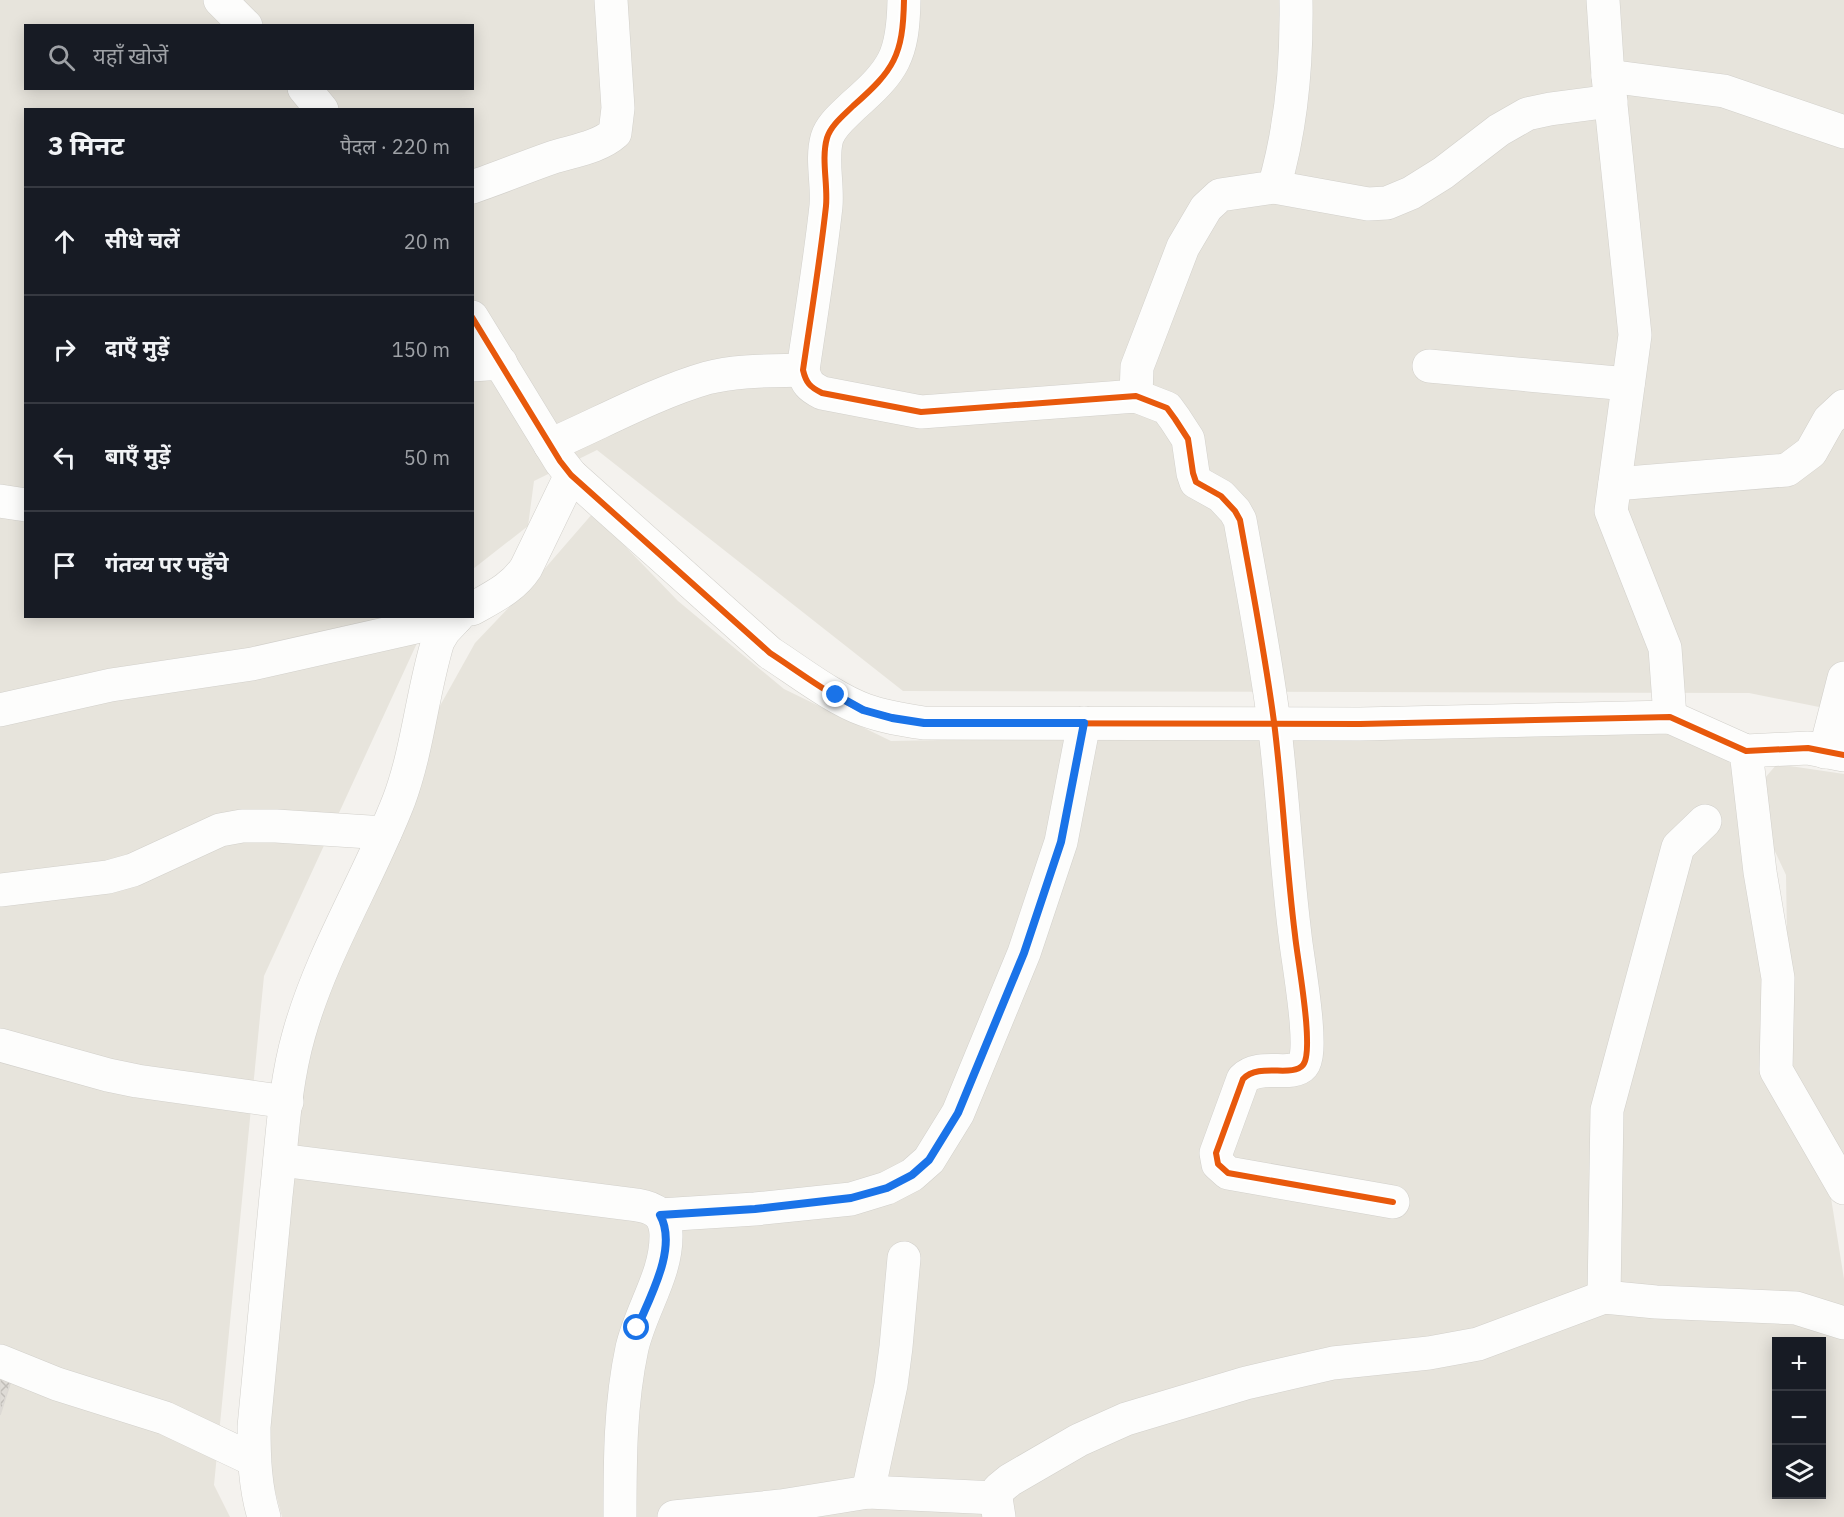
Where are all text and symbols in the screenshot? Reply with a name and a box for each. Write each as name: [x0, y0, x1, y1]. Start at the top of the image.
search box: [24, 24, 474, 90]
icon: search: [45, 41, 78, 74]
text: यहाँ खोजें: [93, 41, 168, 70]
text: 3 मिनट: [48, 128, 124, 162]
text: पैदल · 220 m: [340, 133, 450, 160]
icon: ahead: [48, 225, 81, 258]
text: सीधे चलें: [105, 225, 180, 254]
text: 20 m: [404, 228, 450, 255]
icon: right: [48, 333, 81, 366]
text: दाएँ मुड़ें: [105, 333, 169, 362]
text: 150 m: [392, 336, 450, 363]
icon: left: [48, 441, 81, 474]
text: बाएँ मुड़ें: [105, 441, 171, 470]
text: 50 m: [404, 444, 450, 471]
icon: arrive: [48, 549, 81, 582]
text: गंतव्य पर पहुँचे: [105, 549, 229, 578]
route end: [822, 681, 848, 707]
route start: [623, 1314, 649, 1340]
map controls: [1772, 1337, 1826, 1499]
button: +: [1772, 1337, 1826, 1391]
button: −: [1772, 1391, 1826, 1445]
button: layers: [1772, 1445, 1826, 1499]

